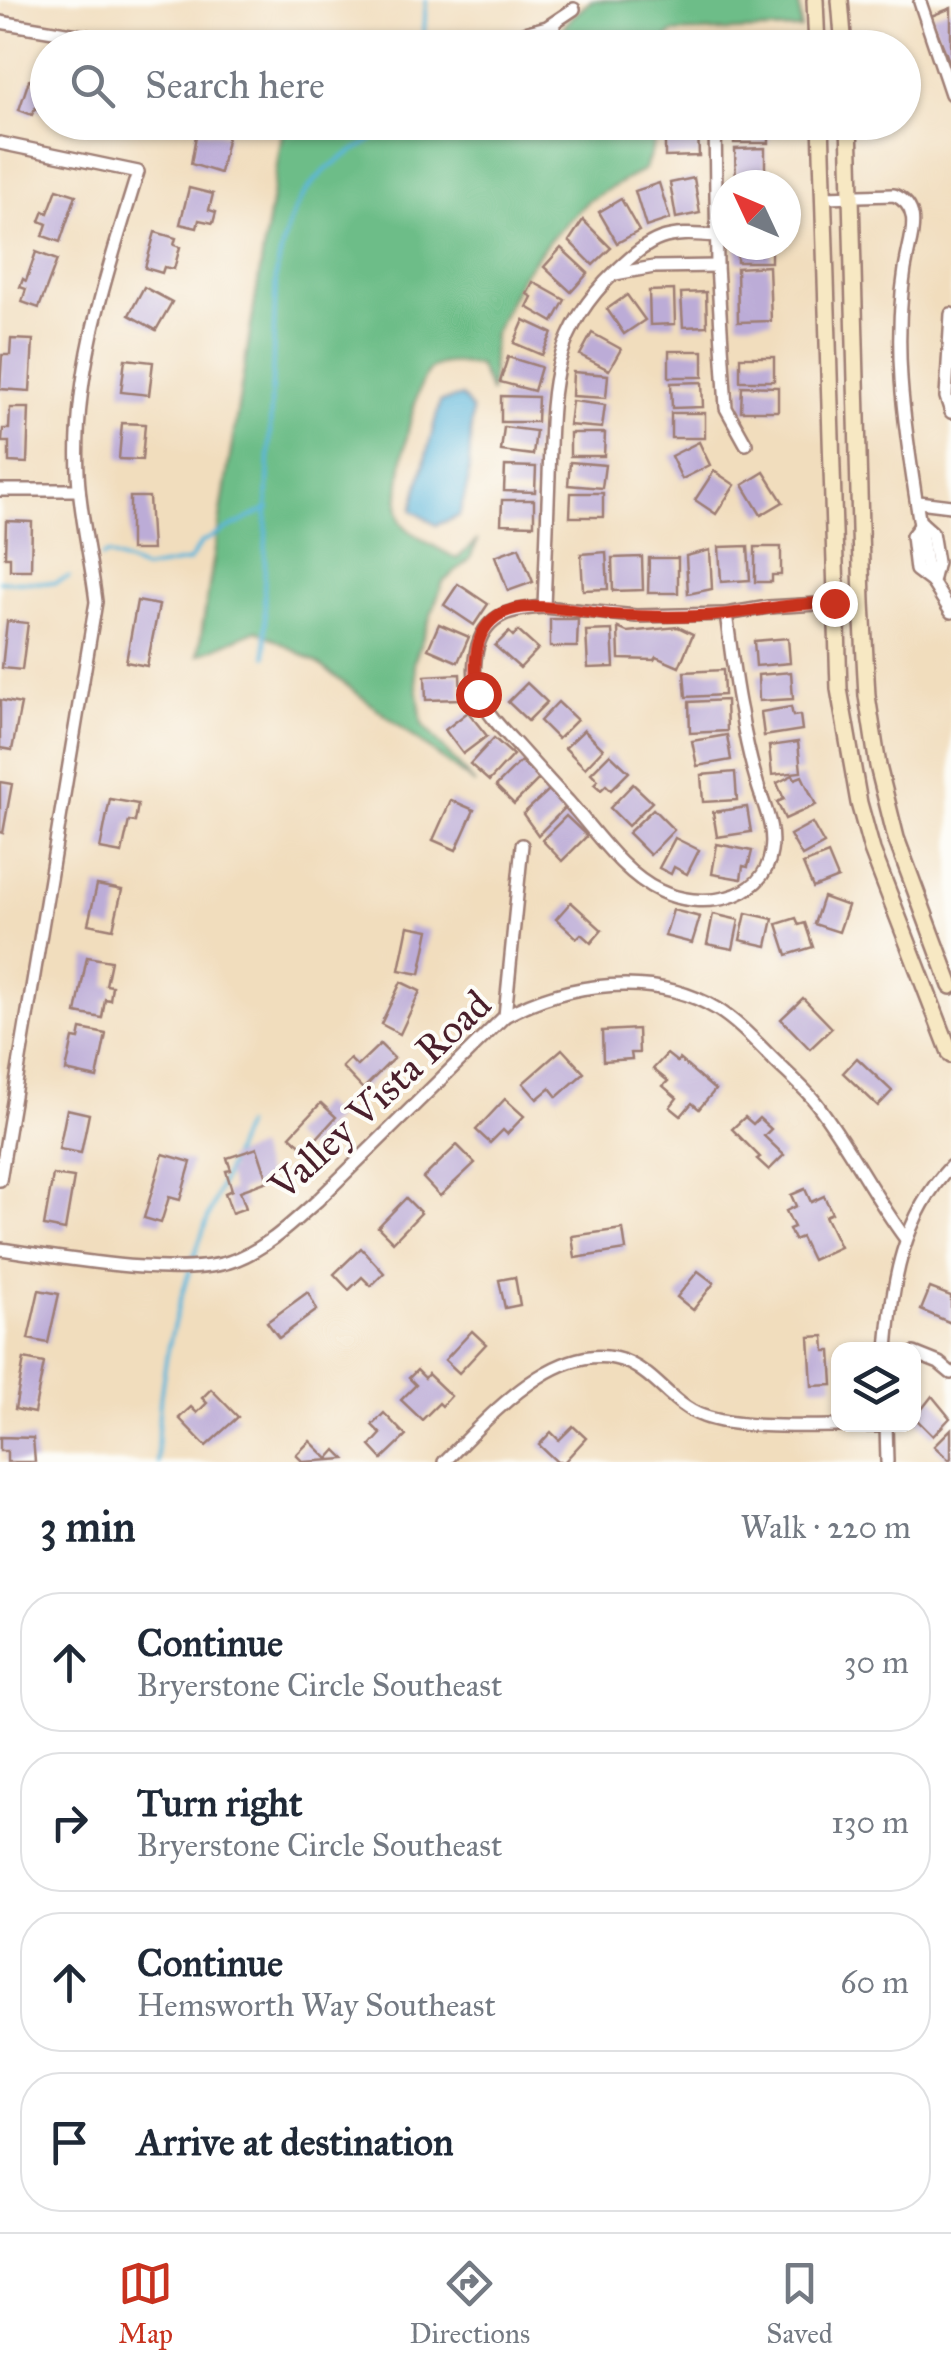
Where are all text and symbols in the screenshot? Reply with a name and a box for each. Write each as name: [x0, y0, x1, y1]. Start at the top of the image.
search box: [30, 30, 921, 140]
icon: search: [65, 58, 120, 113]
text: Search here: [145, 62, 325, 108]
north arrow: [711, 170, 801, 260]
route end: [812, 581, 858, 627]
route start: [456, 672, 502, 718]
street label: Valley Vista Road: [258, 980, 501, 1211]
map controls: [831, 1342, 921, 1432]
button: layers: [831, 1342, 921, 1432]
text: 3 min: [40, 1501, 135, 1553]
text: Walk · 220 m: [741, 1508, 911, 1547]
text: Continue: [137, 1620, 283, 1666]
icon: ahead: [42, 1635, 97, 1690]
text: 30 m: [844, 1643, 909, 1682]
text: Bryerstone Circle Southeast: [137, 1666, 502, 1705]
text: Turn right: [137, 1780, 303, 1826]
icon: right: [42, 1795, 97, 1850]
text: 130 m: [831, 1803, 909, 1842]
text: Bryerstone Circle Southeast: [137, 1826, 502, 1865]
text: Continue: [137, 1940, 283, 1986]
icon: ahead: [42, 1955, 97, 2010]
text: 60 m: [840, 1963, 909, 2002]
text: Hemsworth Way Southeast: [137, 1986, 496, 2025]
icon: arrive: [42, 2115, 97, 2170]
text: Arrive at destination: [137, 2119, 454, 2165]
tab: Map: [118, 2256, 173, 2351]
tab: Directions: [409, 2256, 530, 2351]
tab: Saved: [766, 2256, 833, 2351]

